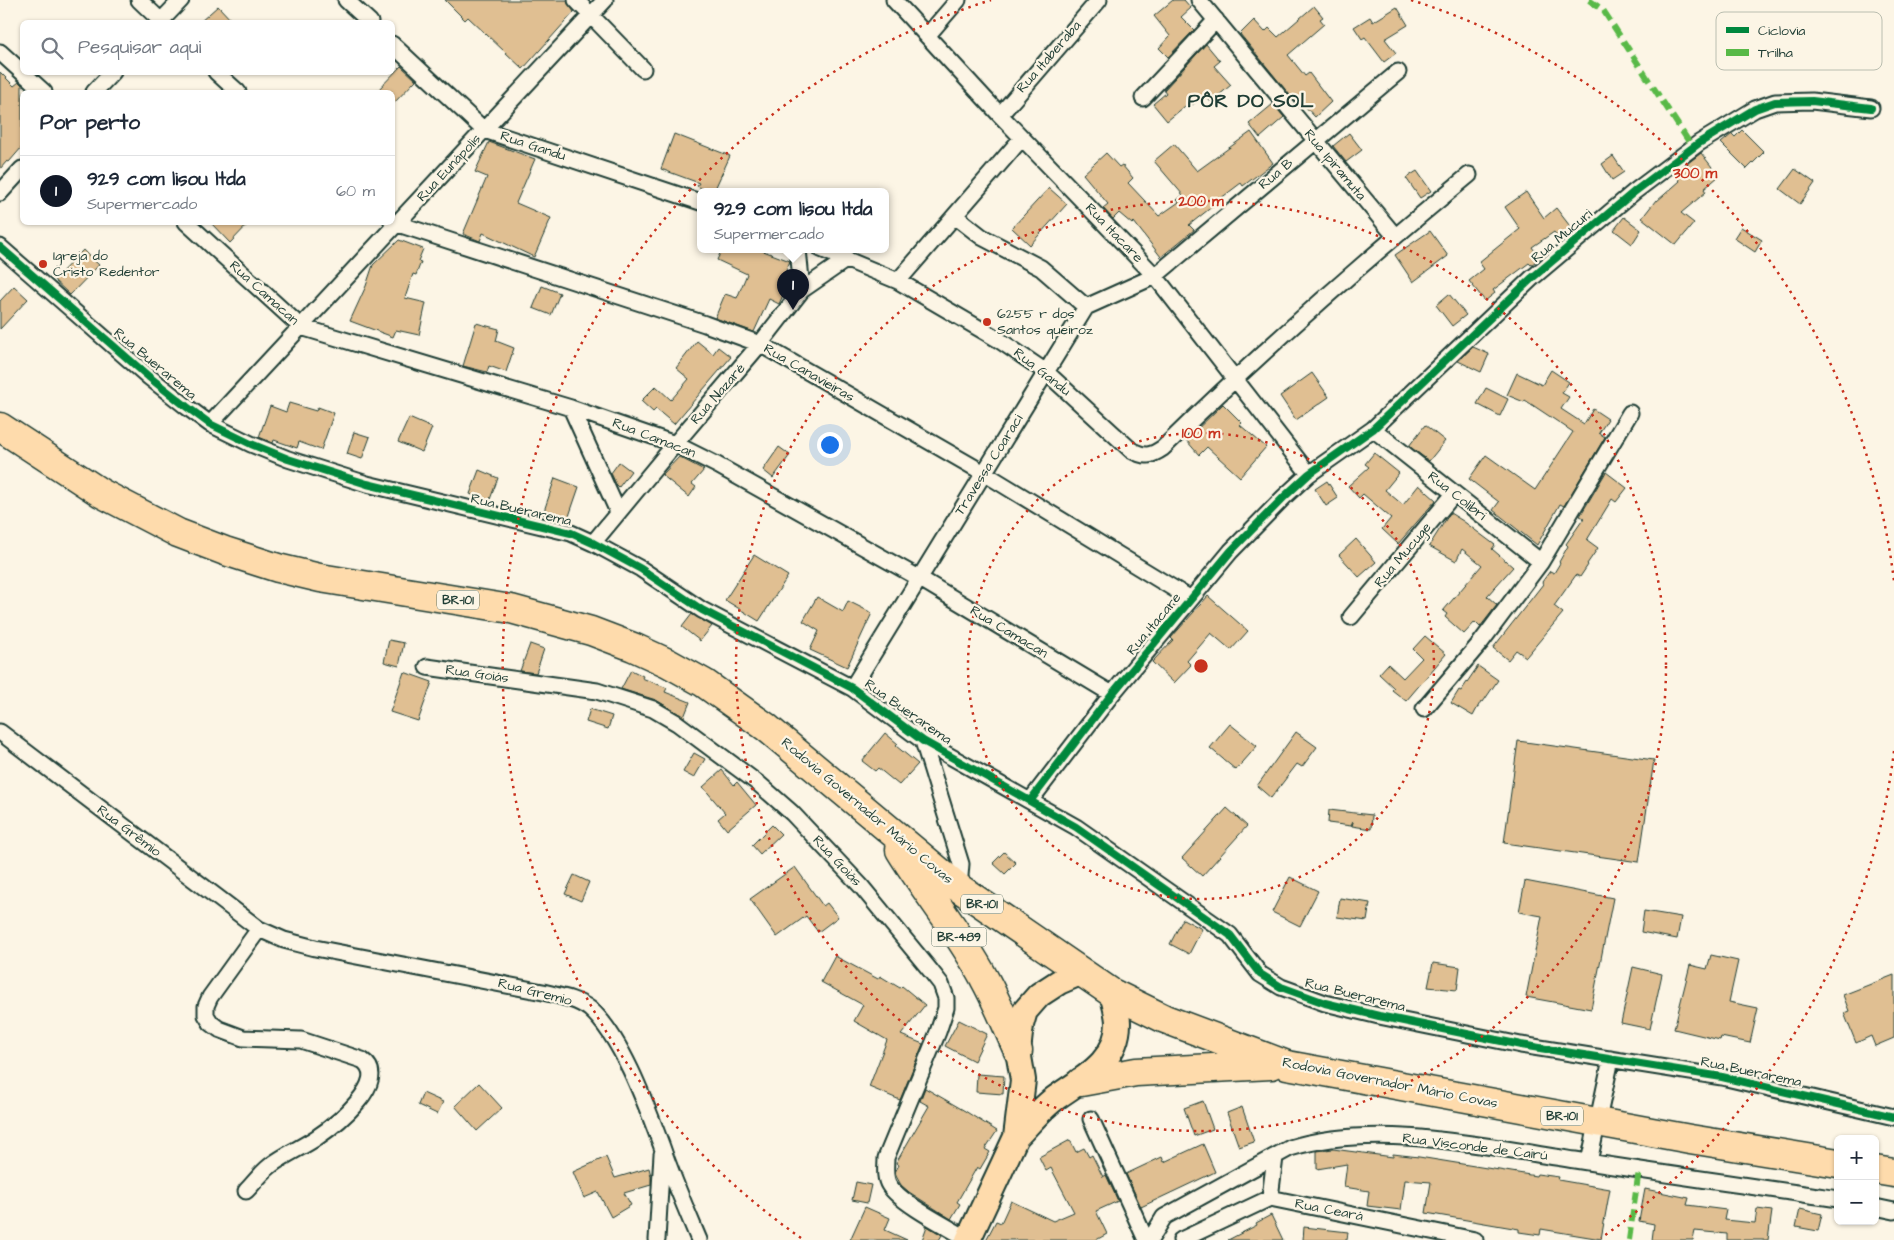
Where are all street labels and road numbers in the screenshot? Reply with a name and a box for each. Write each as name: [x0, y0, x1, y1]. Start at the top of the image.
street label: Rua Itaberaba: [1012, 16, 1086, 98]
street label: Rua Ipiramuta: [1299, 125, 1371, 205]
street label: Rua Gandu: [498, 126, 568, 166]
street label: Rua Eunápolis: [412, 130, 486, 206]
street label: Rua B: [1254, 154, 1298, 194]
street label: Rua Itacare: [1080, 199, 1148, 268]
street label: Rua Mucuri: [1527, 204, 1597, 268]
street label: Rua Camacan: [225, 256, 303, 330]
street label: Rua Buerarema: [109, 323, 201, 405]
street label: Rua Canavieiras: [760, 339, 858, 407]
street label: Rua Gandu: [1009, 343, 1075, 401]
street label: Rua Nazaré: [686, 359, 750, 429]
street label: Travessa Coaraci: [950, 411, 1028, 519]
street label: Rua Camacan: [609, 413, 699, 463]
street label: Rua Colibri: [1423, 467, 1491, 525]
street label: Rua Buerarema: [469, 489, 573, 531]
street label: Rua Mucuge: [1370, 518, 1436, 592]
street label: Rua Itacare: [1122, 588, 1186, 660]
road number: BR-101: [437, 590, 479, 610]
street label: Rua Camacan: [966, 601, 1052, 663]
street label: Rua Goiás: [444, 660, 510, 688]
street label: Rua Buerarema: [860, 674, 956, 750]
street label: Rodovia Governador Mário Covas: [777, 733, 957, 889]
street label: Rua Grêmio: [93, 800, 165, 862]
street label: Rua Goiás: [808, 831, 866, 891]
road number: BR-101: [961, 894, 1003, 914]
road number: BR-489: [932, 928, 986, 946]
street label: Rua Gremio: [496, 973, 574, 1011]
street label: Rua Buerarema: [1303, 973, 1407, 1017]
street label: Rodovia Governador Mário Covas: [1281, 1052, 1499, 1114]
street label: Rua Buerarema: [1699, 1052, 1803, 1092]
road number: BR-101: [1541, 1106, 1583, 1126]
street label: Rua Visconde de Cairú: [1401, 1128, 1549, 1166]
street label: Rua Ceará: [1293, 1194, 1365, 1226]

